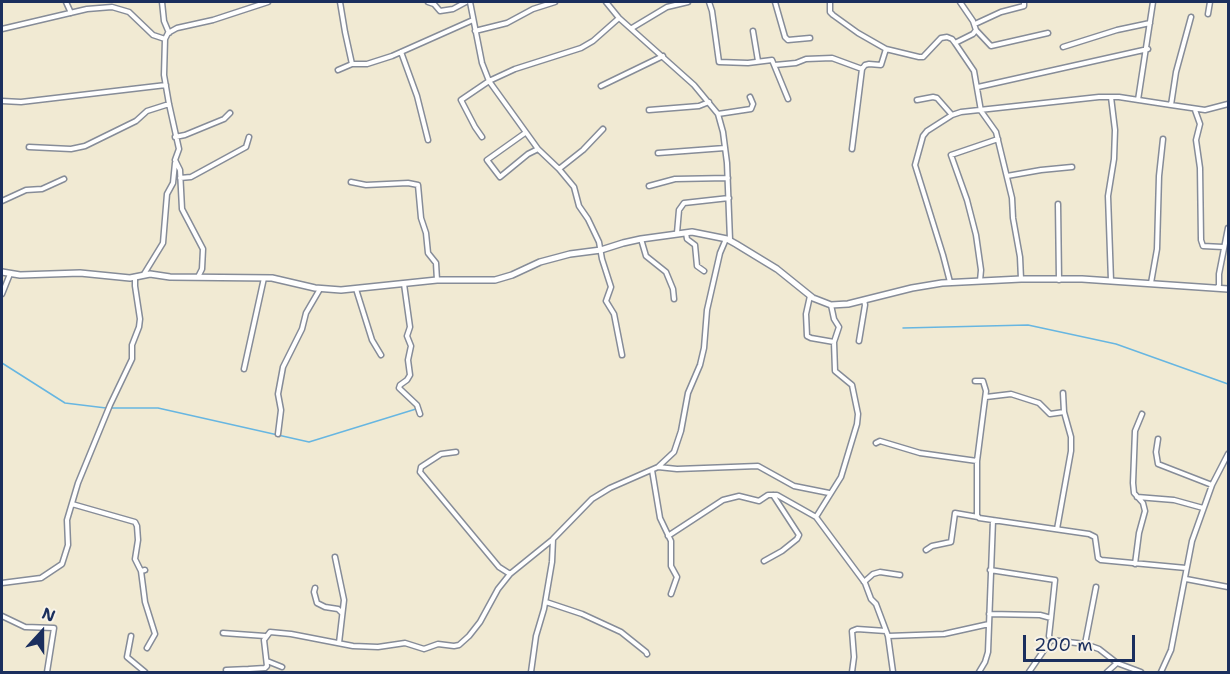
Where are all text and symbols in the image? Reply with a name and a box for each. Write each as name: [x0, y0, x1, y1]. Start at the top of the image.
north arrow: [12, 602, 72, 662]
text: N: [39, 603, 58, 627]
scale bar: [1026, 623, 1138, 661]
text: 200 m: [1034, 633, 1093, 657]

